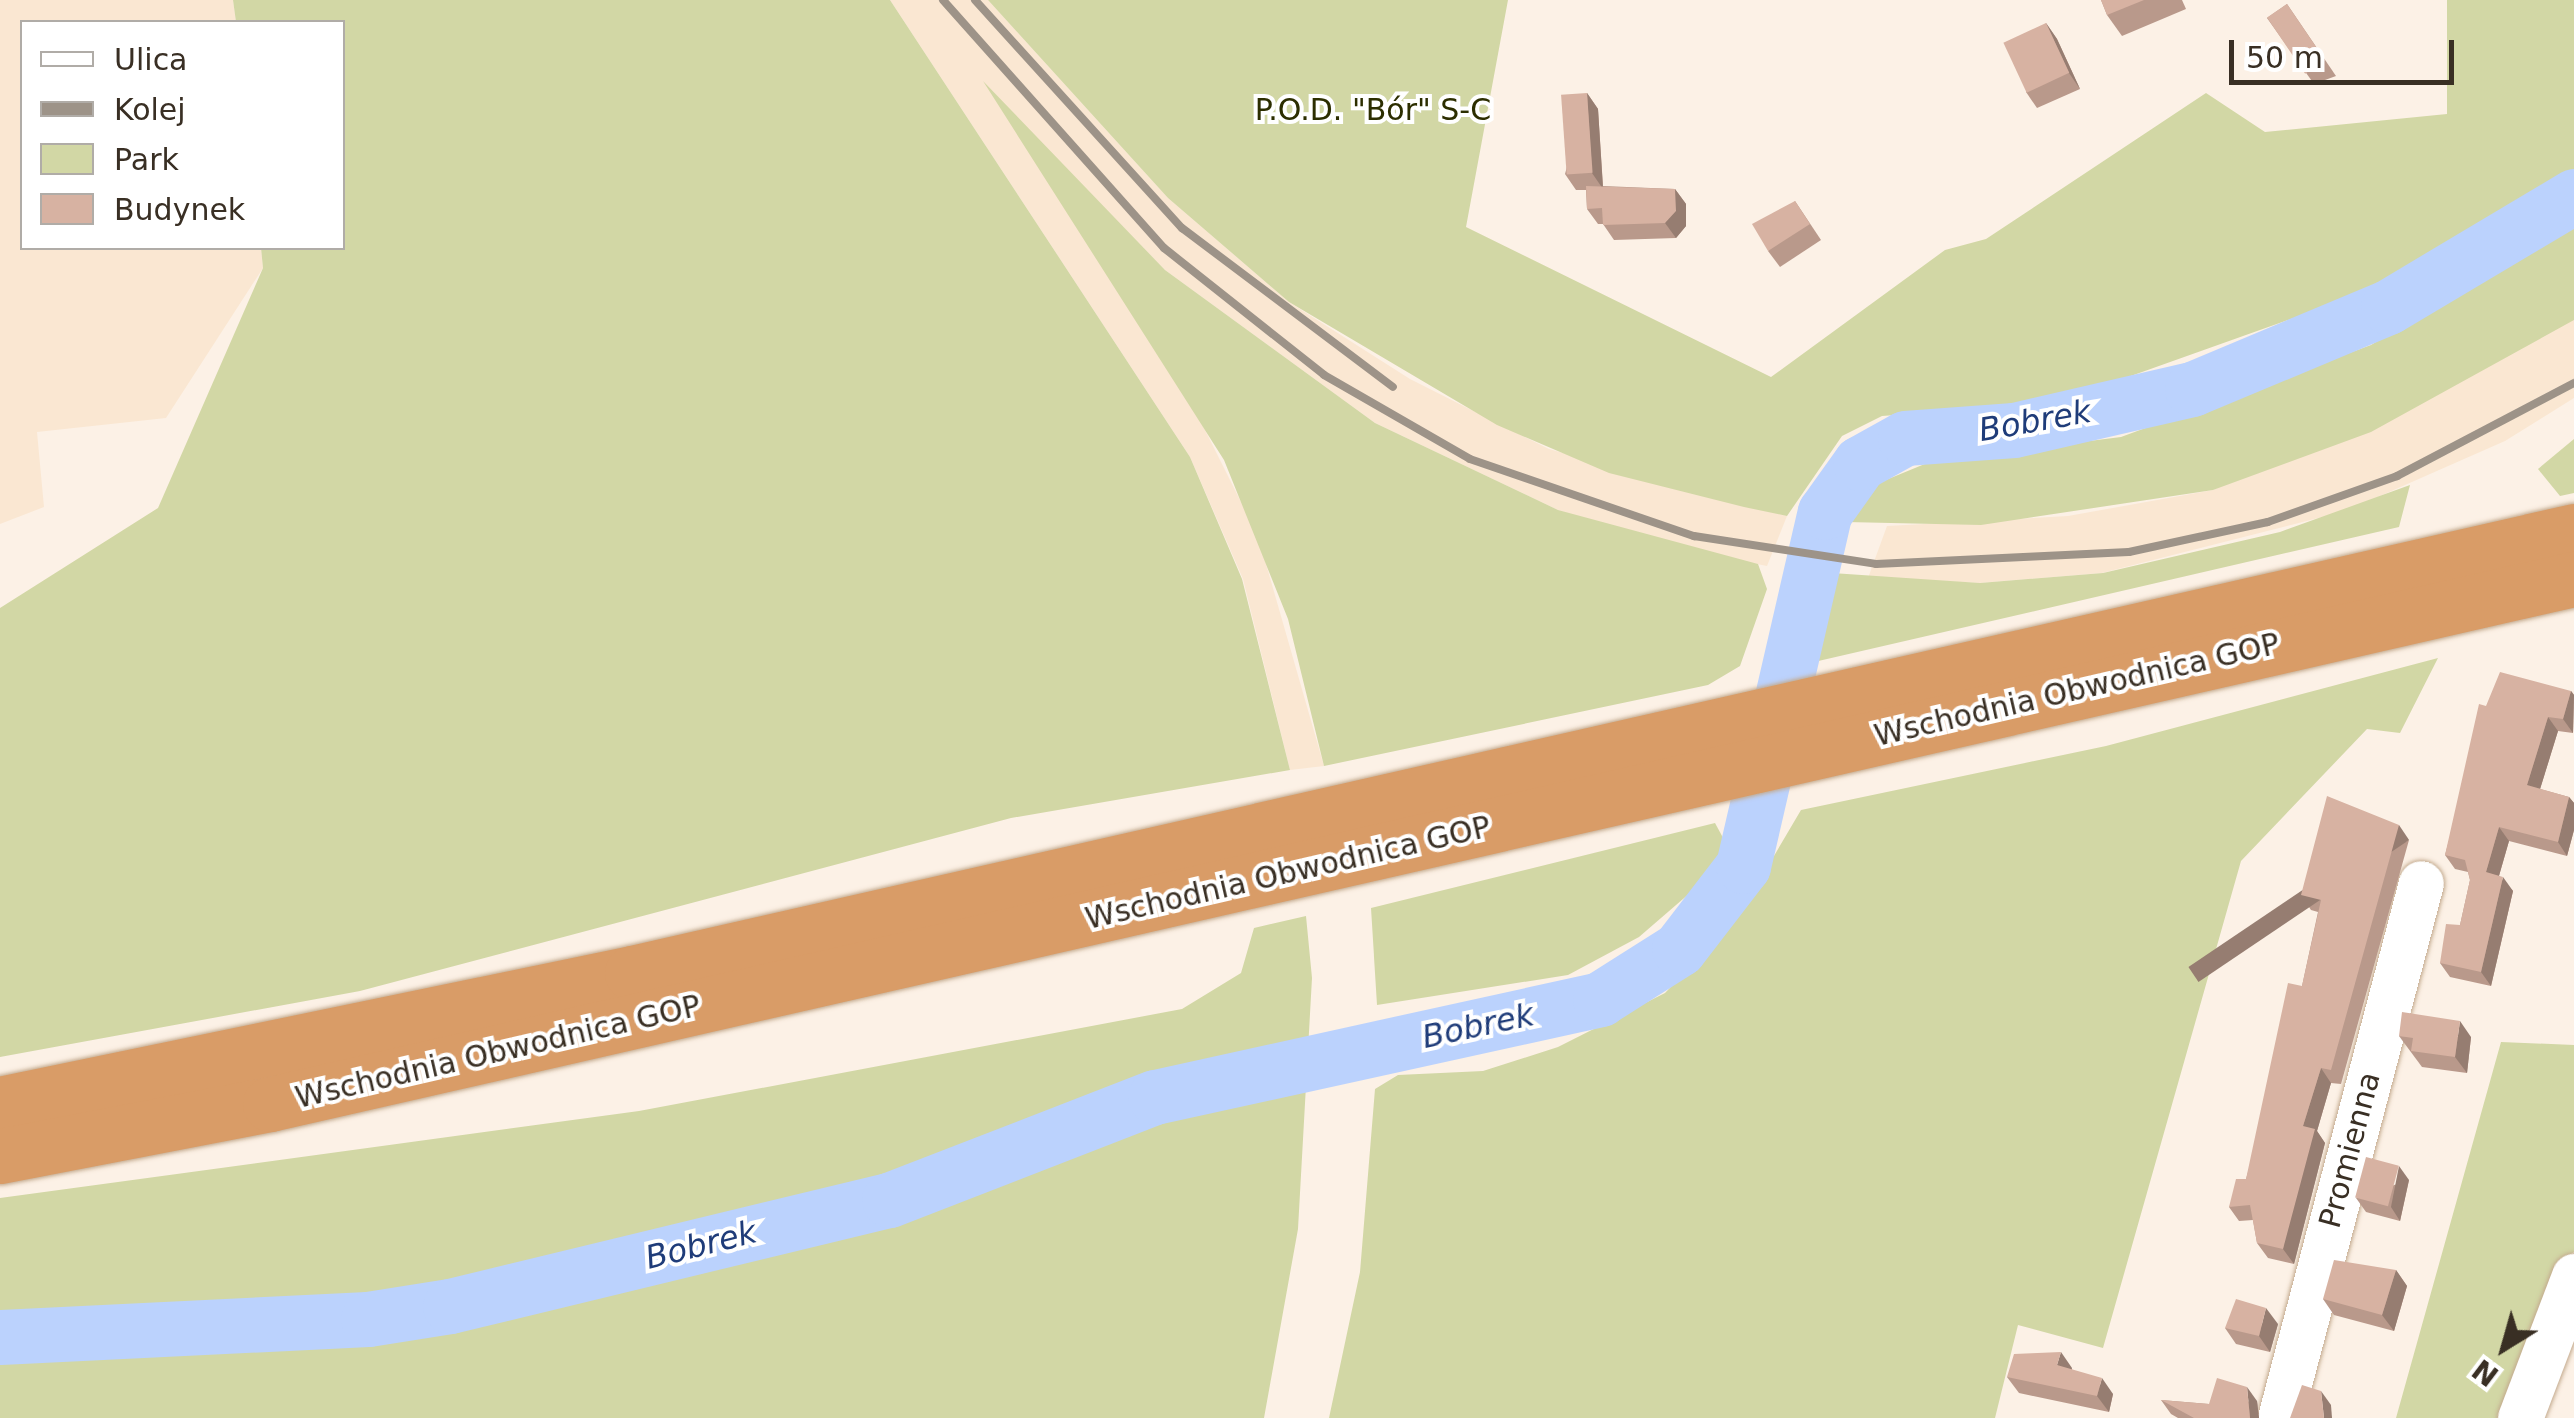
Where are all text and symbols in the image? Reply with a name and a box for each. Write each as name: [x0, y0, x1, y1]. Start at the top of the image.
legend: [20, 20, 345, 250]
scale bar: [2234, 20, 2459, 82]
text: 50 m: [2246, 40, 2323, 75]
text: Ulica: [114, 42, 188, 77]
text: Kolej: [114, 92, 186, 127]
park label: P.O.D. "Bór" S-C: [1255, 92, 1491, 128]
text: Park: [114, 142, 179, 177]
text: Budynek: [114, 192, 245, 227]
water label: Bobrek: [1976, 392, 2094, 450]
street label: Wschodnia Obwodnica GOP: [1871, 626, 2283, 754]
street label: Wschodnia Obwodnica GOP: [1082, 809, 1494, 937]
street label: Wschodnia Obwodnica GOP: [292, 988, 704, 1116]
water label: Bobrek: [1419, 995, 1537, 1057]
street label: Promienna: [2312, 1068, 2388, 1232]
water label: Bobrek: [641, 1213, 761, 1277]
north arrow: [2454, 1298, 2554, 1398]
text: N: [2466, 1352, 2505, 1393]

